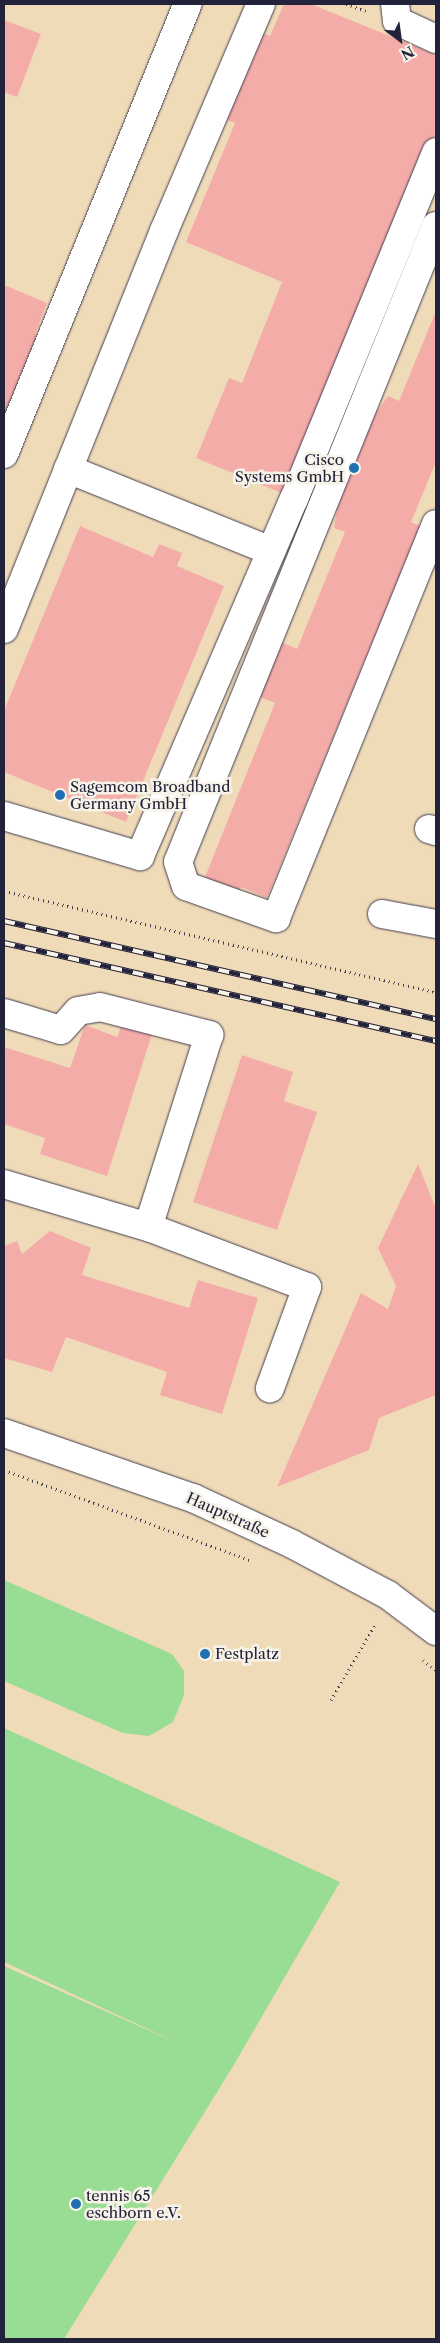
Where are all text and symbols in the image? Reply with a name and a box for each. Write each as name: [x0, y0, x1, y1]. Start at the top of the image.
north arrow: [375, 15, 425, 65]
text: N: [398, 42, 417, 64]
place label: Cisco Systems GmbH: [235, 450, 344, 485]
marker: Cisco Systems GmbH: [348, 462, 360, 474]
place label: Sagemcom Broadband Germany GmbH: [70, 777, 230, 812]
marker: Sagemcom Broadband Germany GmbH: [54, 789, 66, 801]
street label: Hauptstraße: [184, 1489, 272, 1541]
place label: Festplatz: [215, 1645, 279, 1663]
marker: Festplatz: [199, 1648, 211, 1660]
place label: tennis 65 eschborn e.V.: [86, 2186, 181, 2221]
marker: tennis 65 eschborn e.V.: [70, 2198, 82, 2210]

